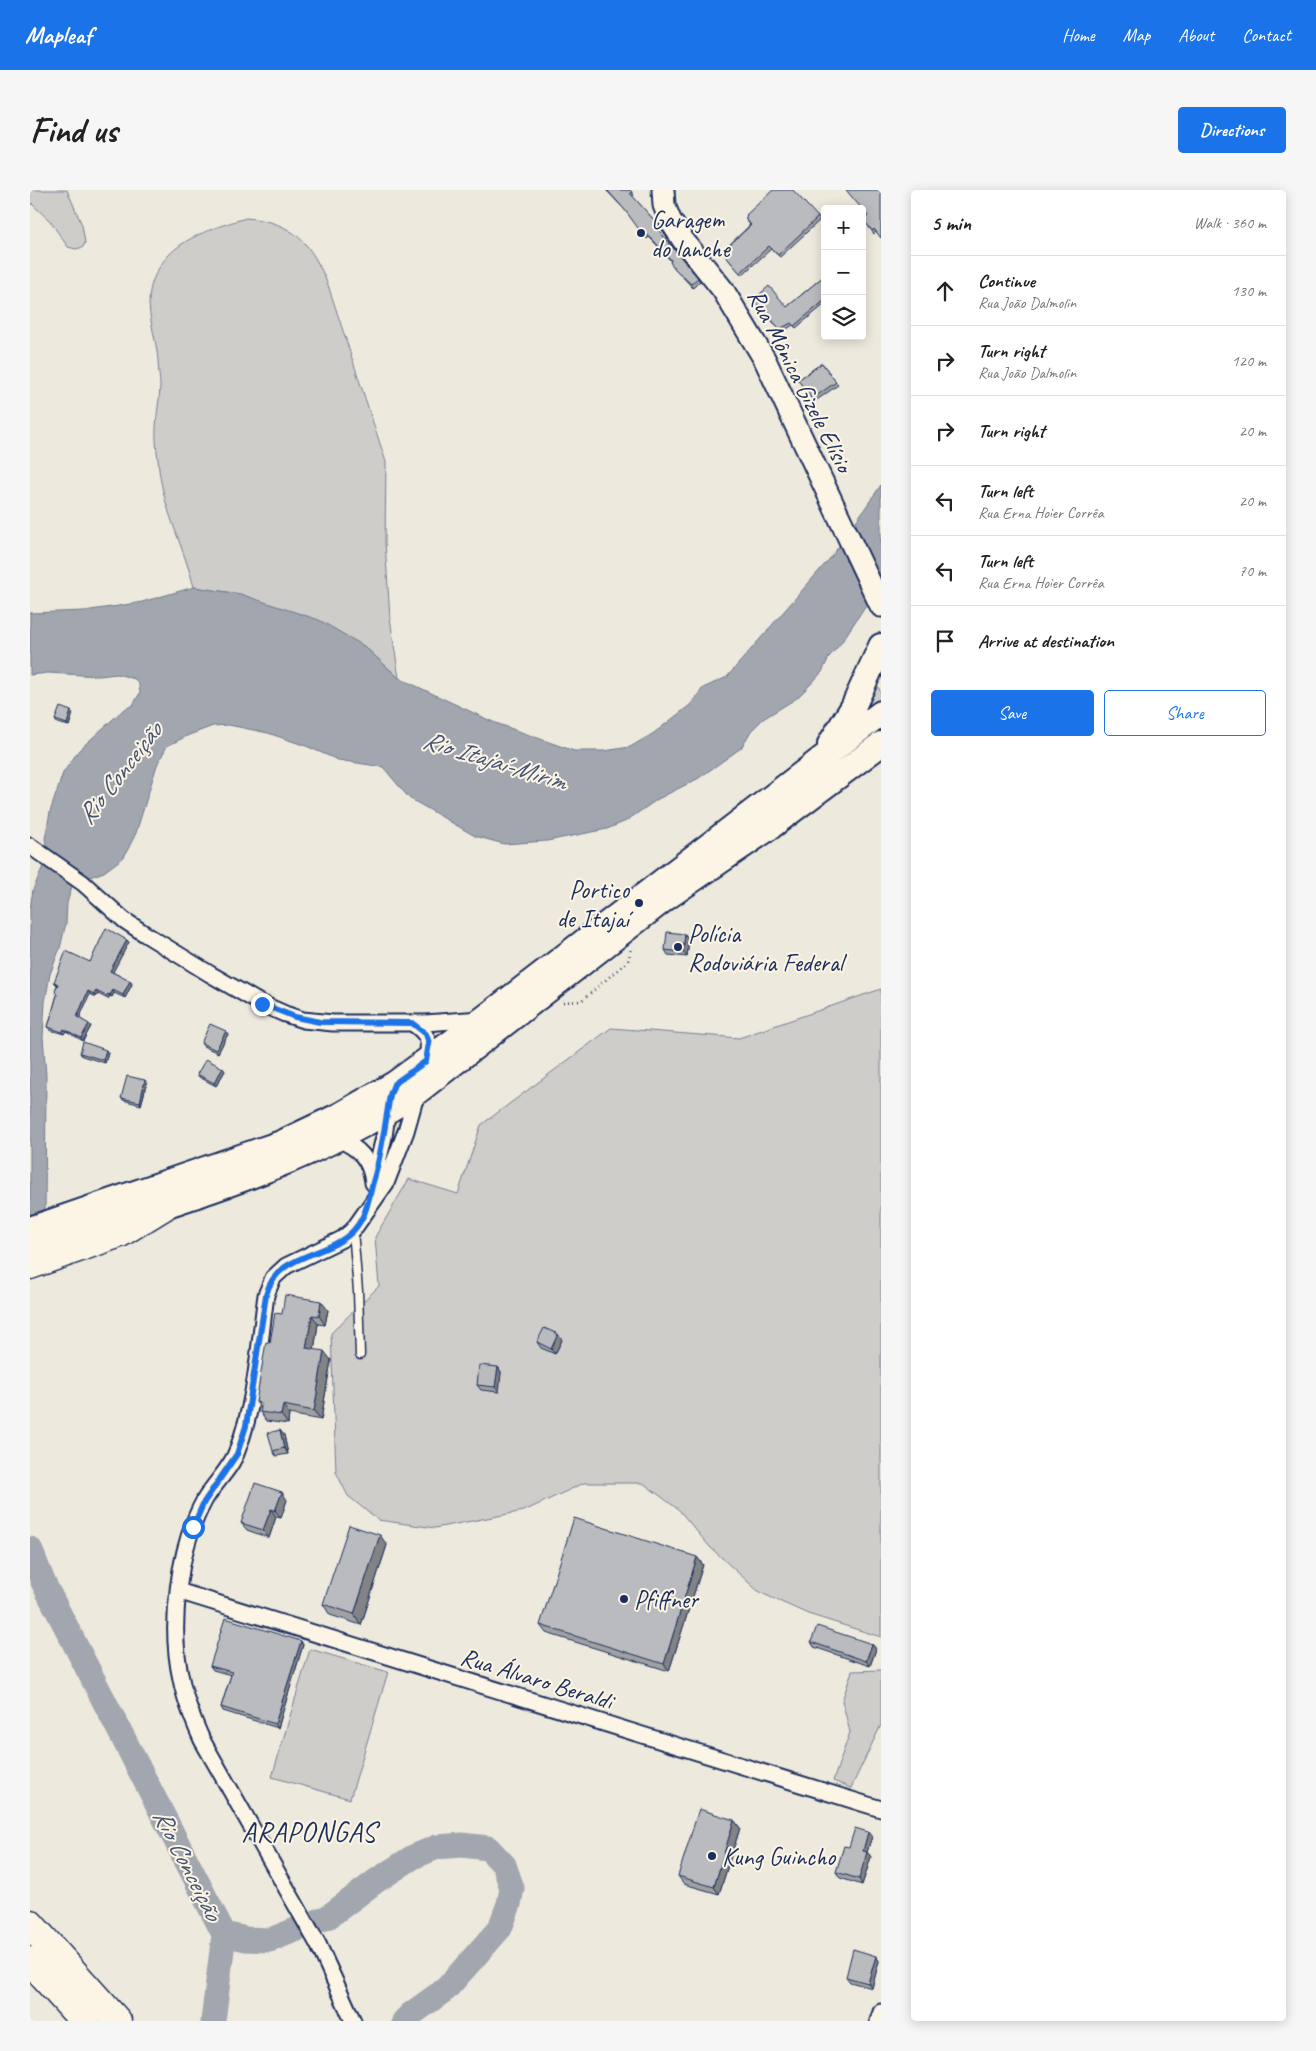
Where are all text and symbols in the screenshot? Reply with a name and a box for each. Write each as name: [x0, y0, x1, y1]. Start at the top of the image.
text: Mapleaf: [25, 20, 92, 50]
text: Home: [1062, 24, 1095, 46]
text: Map: [1123, 24, 1150, 46]
text: About: [1178, 24, 1214, 46]
text: Contact: [1242, 24, 1291, 46]
button: Directions: [1178, 107, 1286, 153]
text: Find us: [30, 108, 117, 153]
place label: Garagem do lanche: [651, 204, 731, 265]
map controls: [821, 205, 866, 340]
button: +: [821, 205, 866, 250]
text: 5 min: [931, 210, 971, 236]
text: Walk · 360 m: [1194, 213, 1266, 233]
marker: Garagem do lanche: [635, 227, 647, 239]
button: −: [821, 250, 866, 295]
text: Continue: [978, 269, 1035, 293]
icon: ahead: [931, 277, 959, 305]
text: 130 m: [1232, 281, 1266, 301]
street label: Rua Mônica Gizele Elísio: [740, 284, 861, 480]
text: Rua João Dalmolin: [978, 293, 1076, 313]
button: layers: [821, 295, 866, 340]
text: Turn right: [978, 339, 1045, 363]
icon: right: [931, 347, 959, 375]
text: 120 m: [1232, 351, 1266, 371]
text: Rua João Dalmolin: [978, 363, 1076, 383]
icon: right: [931, 417, 959, 445]
text: Turn right: [978, 419, 1045, 443]
text: 20 m: [1239, 421, 1266, 441]
text: Turn left: [978, 479, 1033, 503]
icon: left: [931, 487, 959, 515]
text: 20 m: [1239, 491, 1266, 511]
text: Rua Erna Hoier Corrêa: [978, 503, 1104, 523]
text: Turn left: [978, 549, 1033, 573]
icon: left: [931, 557, 959, 585]
text: 70 m: [1239, 561, 1266, 581]
text: Rua Erna Hoier Corrêa: [978, 573, 1104, 593]
icon: arrive: [931, 627, 959, 655]
text: Arrive at destination: [978, 629, 1114, 653]
button: Save: [931, 690, 1094, 736]
button: Share: [1104, 690, 1266, 736]
water label: Rio Conceição: [69, 713, 172, 831]
water label: Rio Itajaí-Mirim: [419, 723, 573, 799]
place label: Portico de Itajaí: [557, 874, 634, 935]
marker: Portico de Itajaí: [633, 897, 645, 909]
place label: Polícia Rodoviária Federal: [688, 918, 848, 979]
marker: Polícia Rodoviária Federal: [672, 941, 684, 953]
route end: [251, 993, 274, 1016]
route start: [182, 1516, 205, 1539]
place label: Pfiffner: [634, 1584, 700, 1616]
marker: Pfiffner: [618, 1593, 630, 1605]
street label: Rua Álvaro Beraldi: [457, 1641, 620, 1718]
water label: Rio Conceição: [146, 1803, 231, 1929]
district label: ARAPONGAS: [242, 1814, 381, 1849]
place label: Kung Guincho: [722, 1841, 836, 1873]
marker: Kung Guincho: [706, 1850, 718, 1862]

